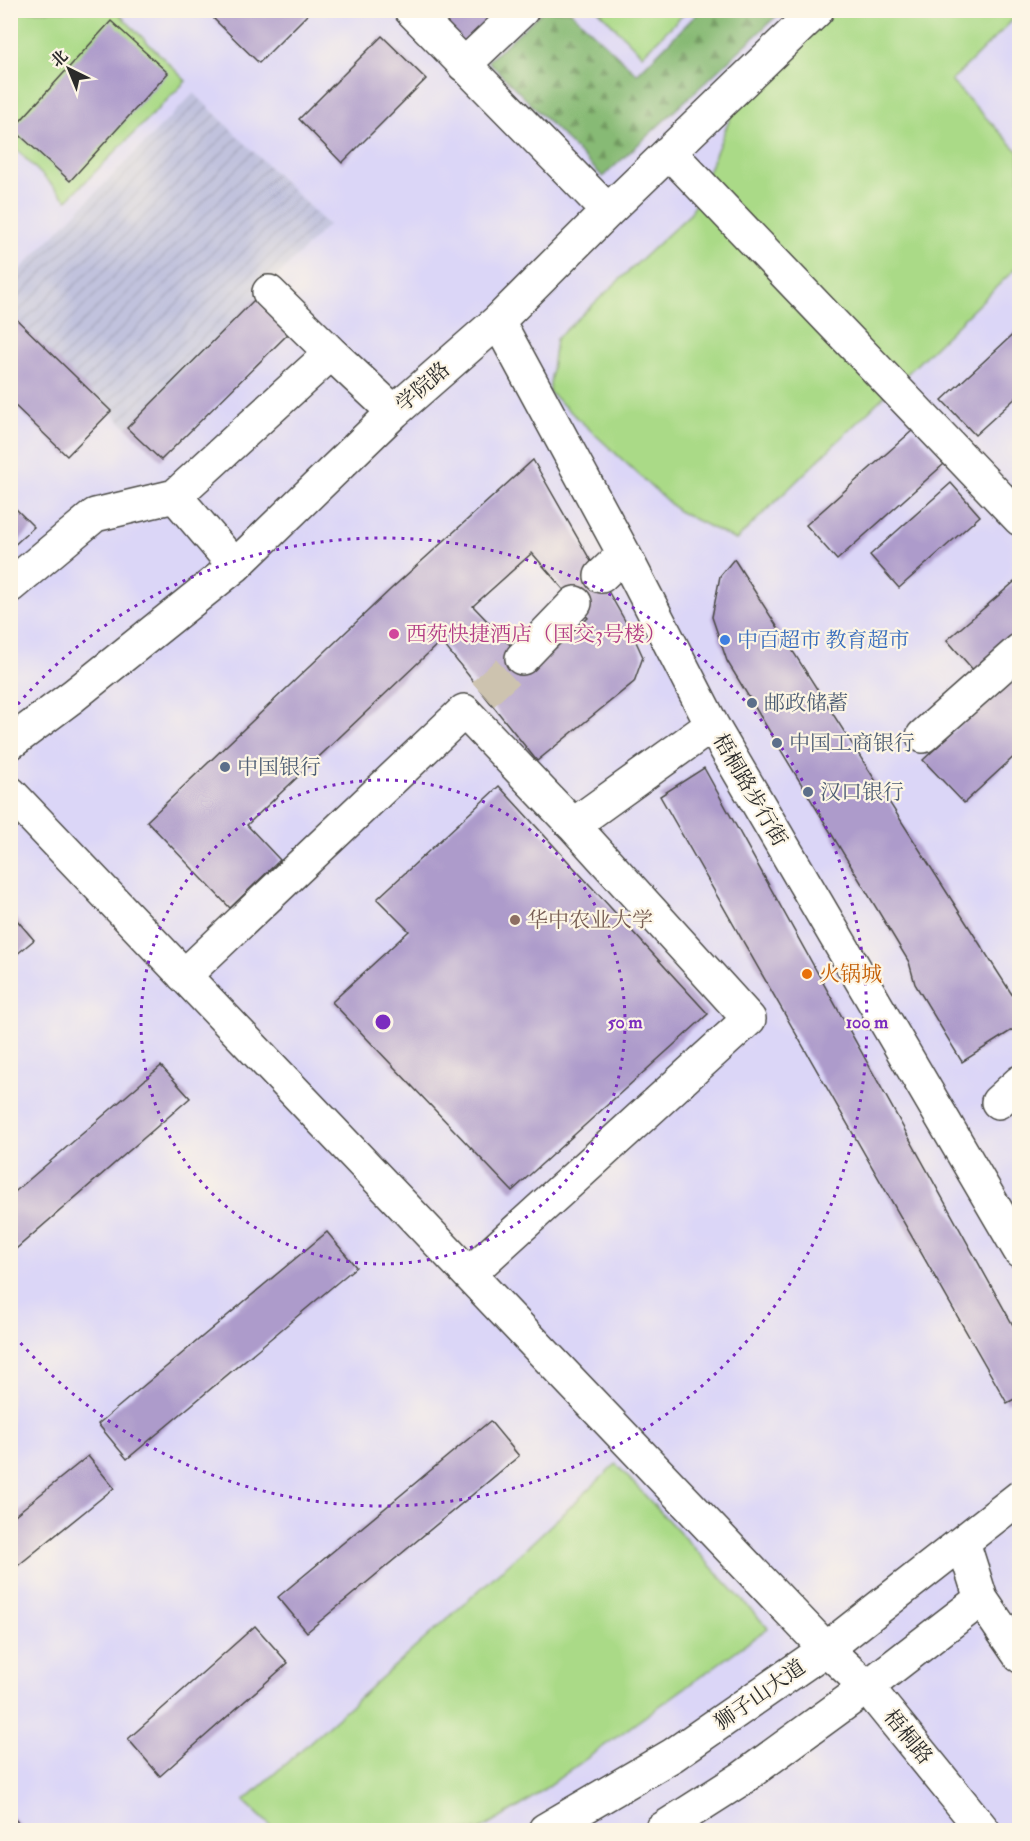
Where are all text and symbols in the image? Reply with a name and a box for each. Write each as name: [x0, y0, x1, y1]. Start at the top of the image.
north arrow: [39, 39, 99, 99]
text: 北: [47, 46, 72, 72]
street label: 学院路: [390, 356, 456, 418]
place label: 西苑快捷酒店（国交3号楼）: [406, 621, 666, 648]
marker: 西苑快捷酒店（国交3号楼）: [387, 627, 401, 641]
place label: 中百超市 教育超市: [737, 627, 909, 654]
marker: 中百超市 教育超市: [718, 633, 732, 647]
place label: 邮政储蓄: [764, 690, 848, 717]
marker: 邮政储蓄: [745, 696, 759, 710]
street label: 梧桐路步行街: [707, 729, 793, 851]
place label: 中国工商银行: [789, 730, 915, 757]
marker: 中国工商银行: [770, 736, 784, 750]
place label: 中国银行: [237, 754, 321, 781]
marker: 中国银行: [218, 760, 232, 774]
place label: 汉口银行: [820, 779, 904, 806]
marker: 汉口银行: [801, 785, 815, 799]
place label: 华中农业大学: [527, 907, 653, 934]
marker: 华中农业大学: [508, 913, 522, 927]
place label: 火锅城: [819, 961, 882, 988]
marker: 火锅城: [800, 967, 814, 981]
text: 50 m: [608, 1011, 643, 1034]
text: 100 m: [846, 1011, 889, 1034]
centre of rings: [373, 1012, 393, 1032]
street label: 狮子山大道: [709, 1654, 811, 1736]
street label: 梧桐路: [878, 1704, 938, 1770]

